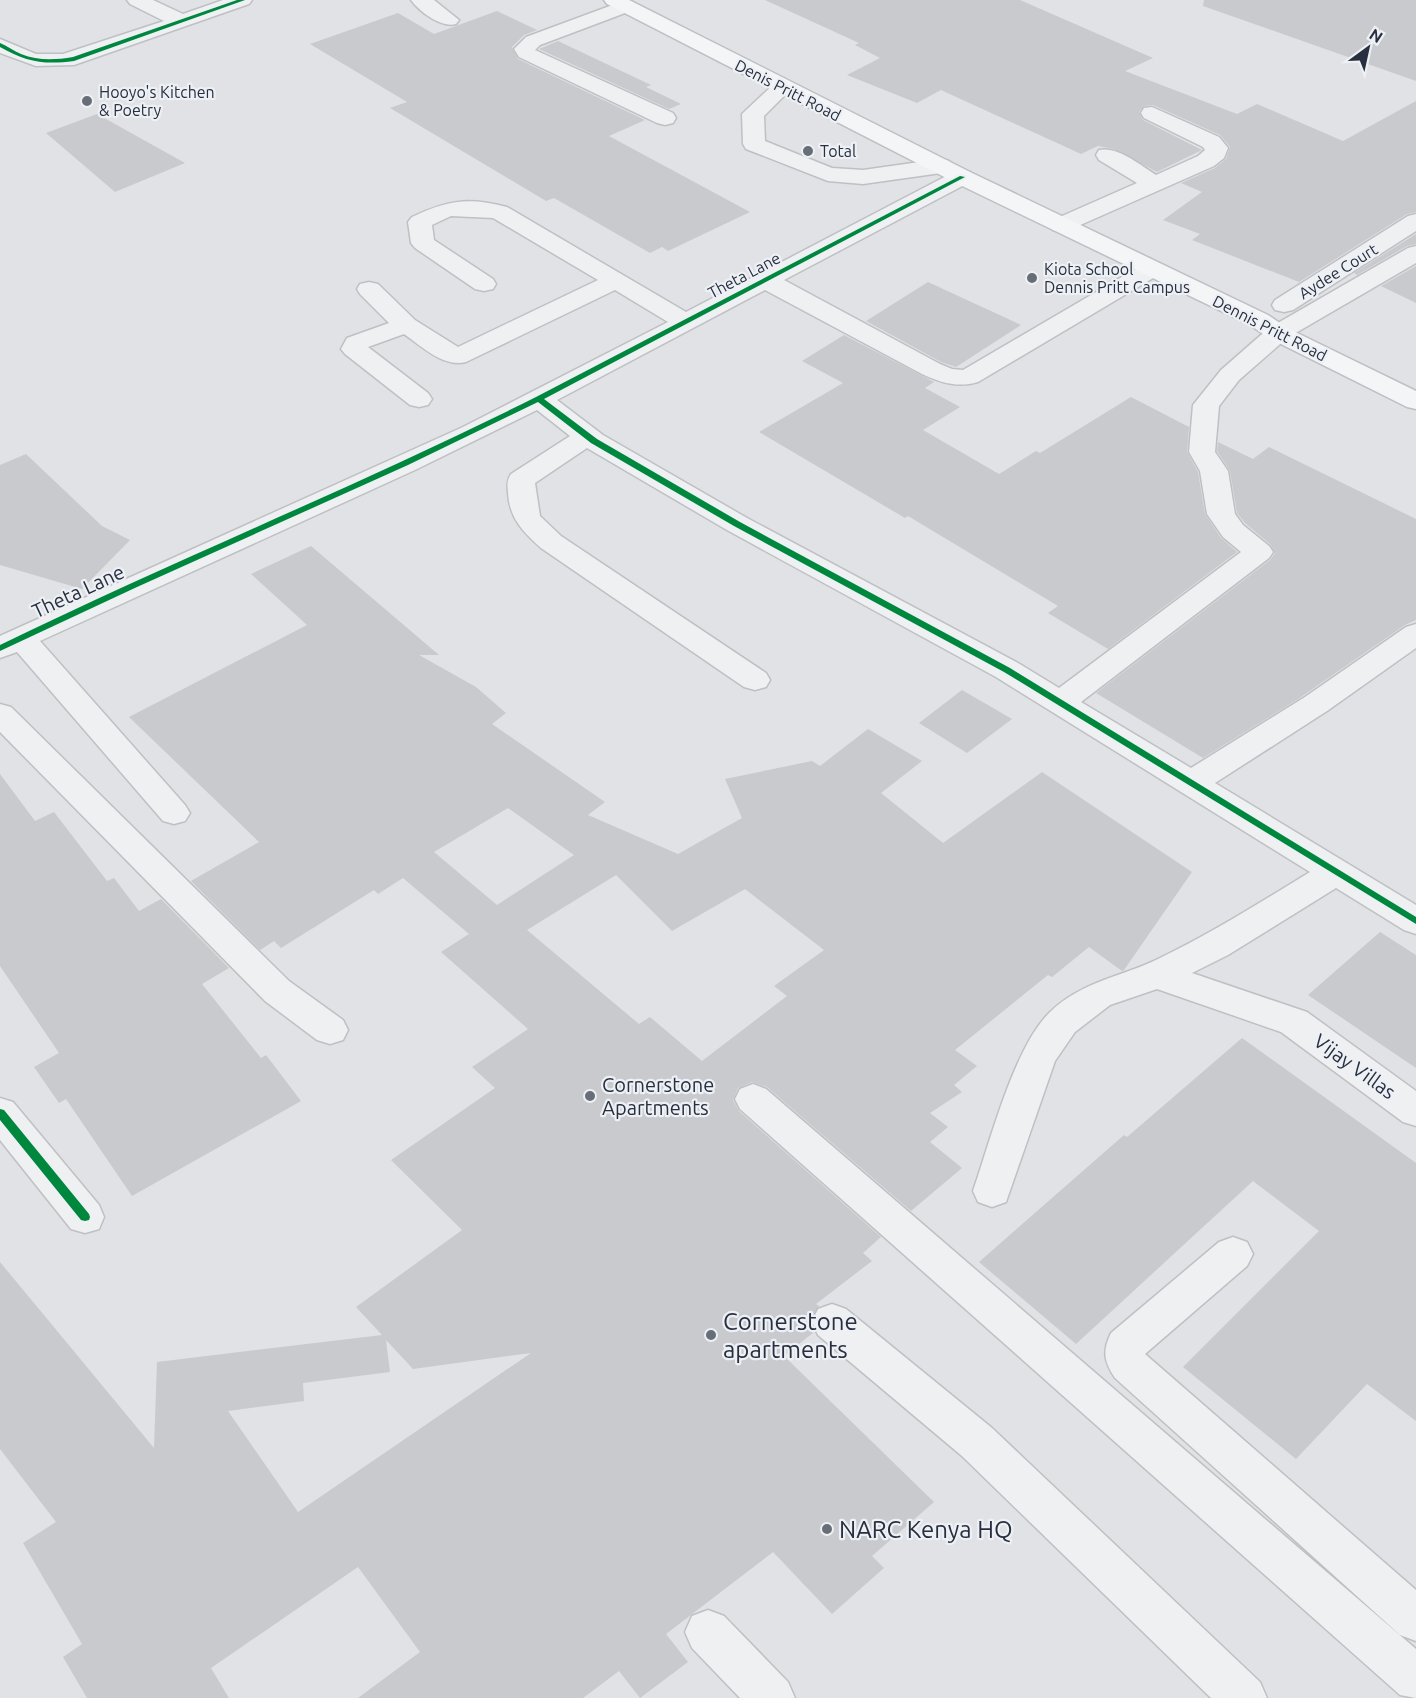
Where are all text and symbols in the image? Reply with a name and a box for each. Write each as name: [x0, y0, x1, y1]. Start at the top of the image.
north arrow: [1338, 18, 1398, 78]
text: N: [1366, 25, 1386, 46]
street label: Denis Pritt Road: [732, 56, 844, 124]
place label: Hooyo's Kitchen & Poetry: [99, 83, 215, 119]
marker: Hooyo's Kitchen & Poetry: [80, 94, 94, 108]
place label: Total: [820, 142, 856, 160]
marker: Total: [801, 144, 815, 158]
street label: Aydee Court: [1295, 239, 1381, 302]
street label: Theta Lane: [705, 248, 783, 302]
place label: Kiota School Dennis Pritt Campus: [1044, 260, 1190, 296]
marker: Kiota School Dennis Pritt Campus: [1025, 271, 1039, 285]
street label: Dennis Pritt Road: [1210, 291, 1330, 365]
street label: Theta Lane: [28, 560, 128, 622]
street label: Vijay Villas: [1310, 1029, 1400, 1103]
place label: Cornerstone Apartments: [602, 1073, 714, 1119]
marker: Cornerstone Apartments: [583, 1089, 597, 1103]
place label: Cornerstone apartments: [723, 1308, 858, 1363]
marker: Cornerstone apartments: [704, 1328, 718, 1342]
place label: NARC Kenya HQ: [839, 1516, 1013, 1543]
marker: NARC Kenya HQ: [820, 1522, 834, 1536]

